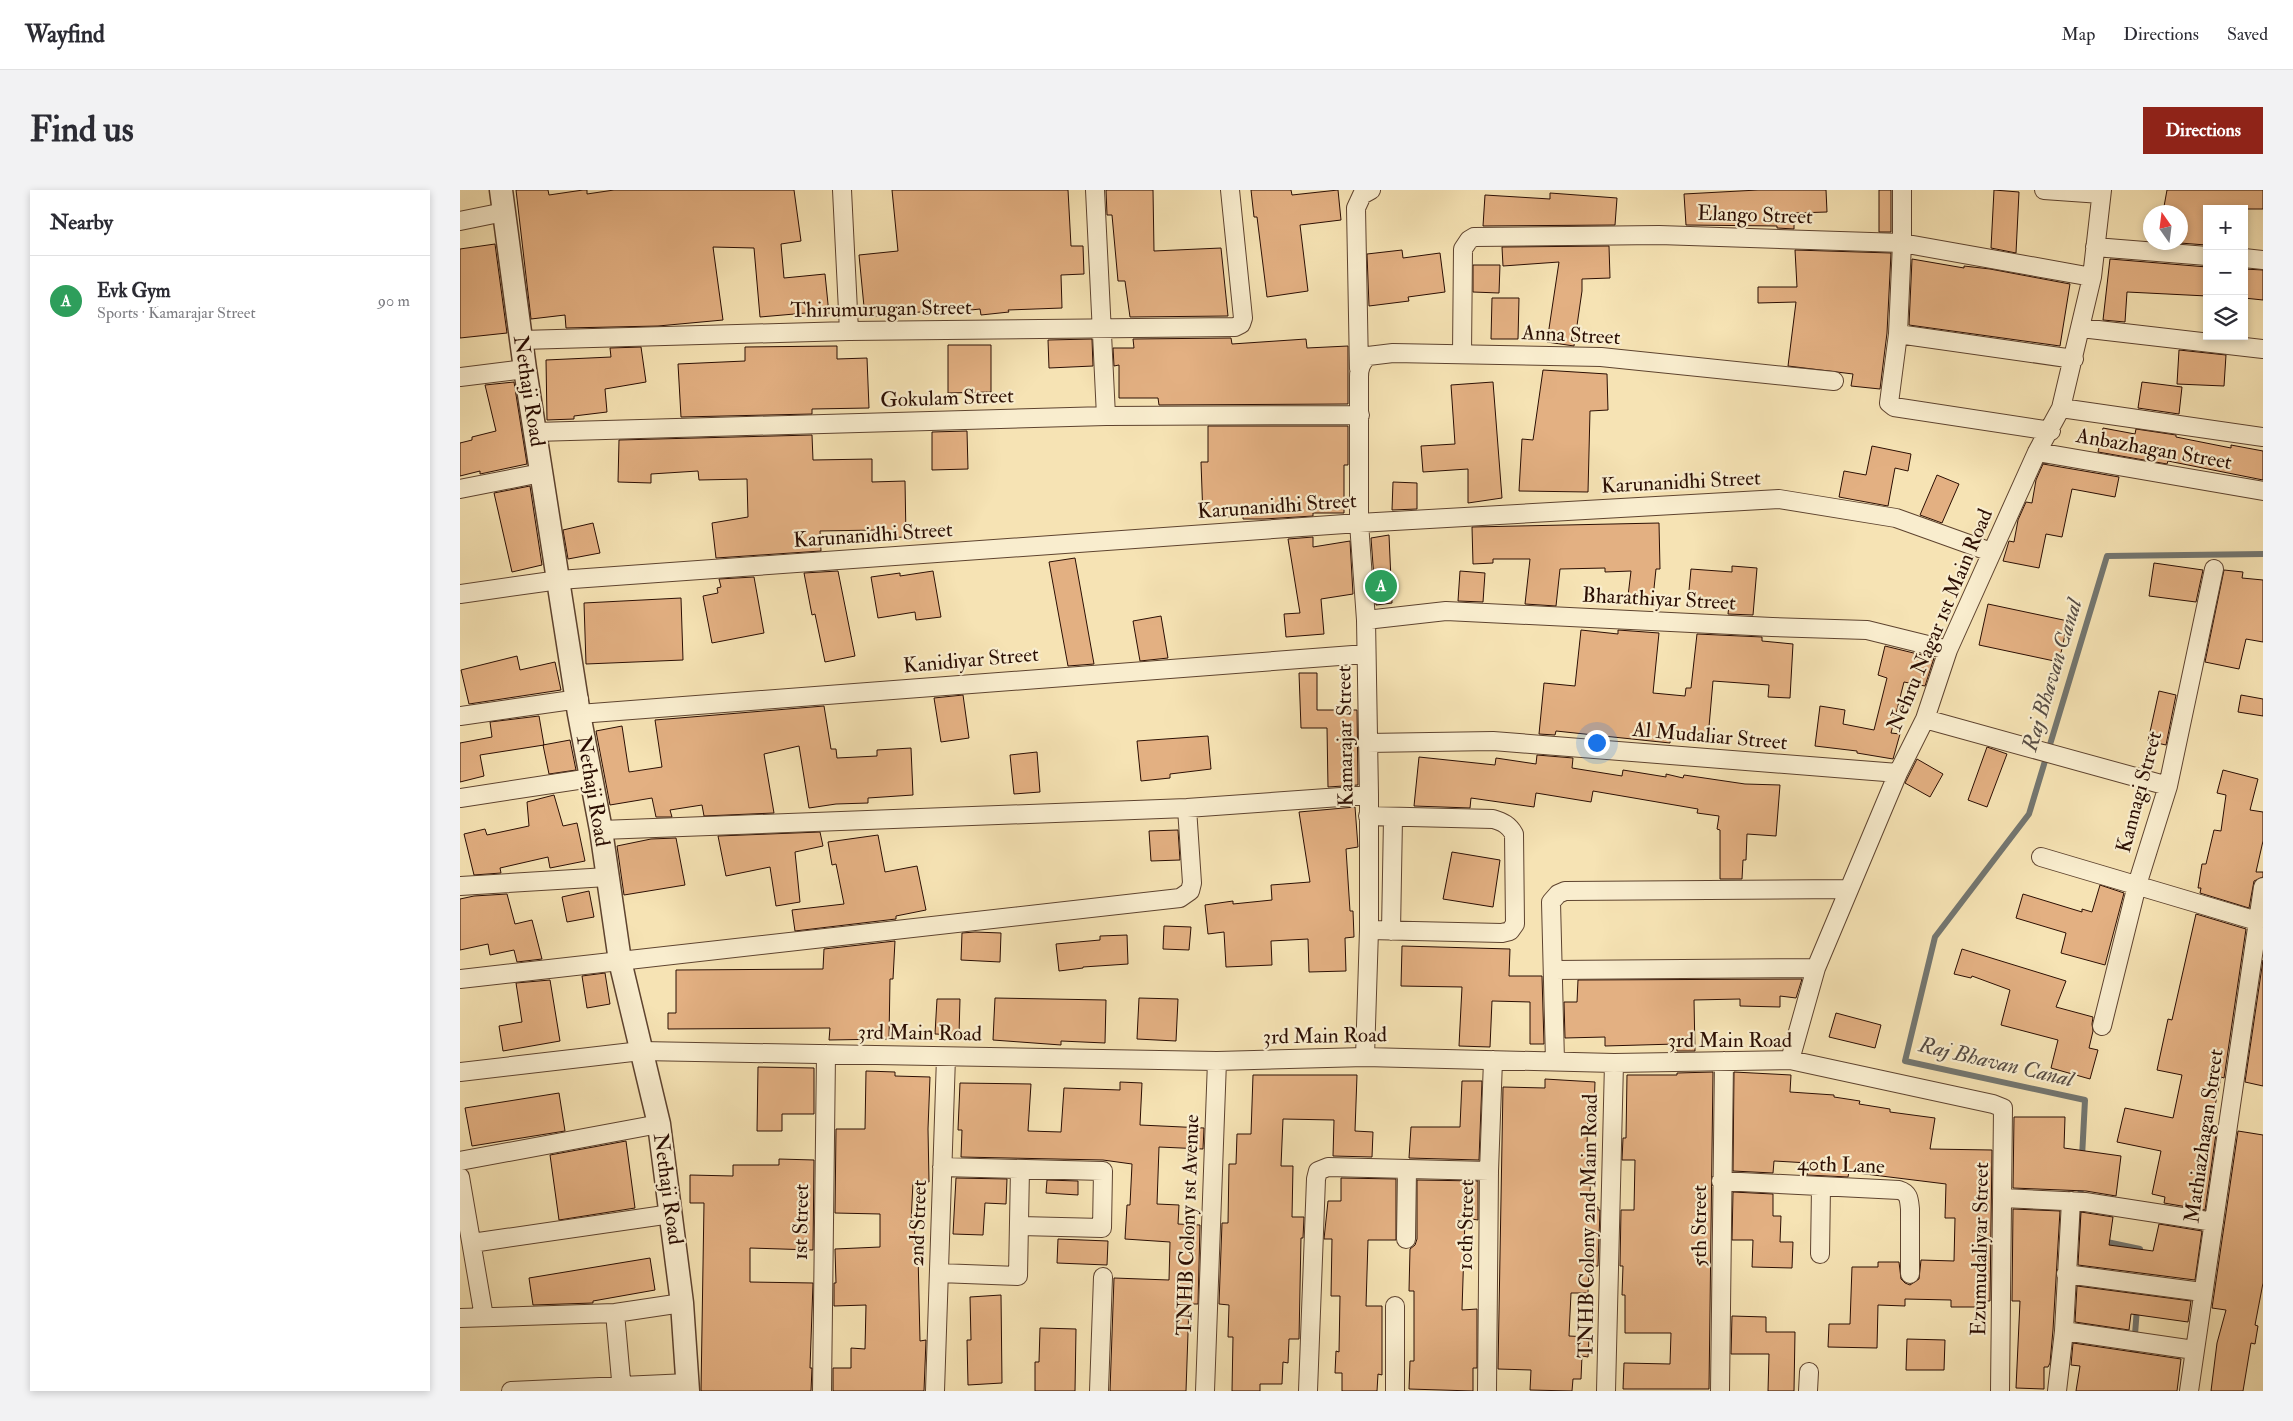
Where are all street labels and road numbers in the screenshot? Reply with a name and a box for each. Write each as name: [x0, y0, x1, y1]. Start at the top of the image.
street label: Elango Street: [1697, 199, 1813, 231]
street label: Thirumurugan Street: [790, 294, 972, 324]
street label: Anna Street: [1520, 319, 1621, 351]
street label: Nethaji Road: [507, 333, 551, 449]
street label: Gokulam Street: [880, 382, 1015, 414]
street label: Anbazhagan Street: [2073, 422, 2234, 476]
street label: Karunanidhi Street: [1601, 464, 1762, 500]
street label: Karunanidhi Street: [1196, 487, 1358, 525]
street label: Nehru Nagar 1st Main Road: [1881, 504, 1999, 735]
street label: Karunanidhi Street: [792, 516, 954, 554]
street label: Bharathiyar Street: [1582, 581, 1737, 617]
street label: Kanidiyar Street: [902, 641, 1040, 679]
street label: Kamarajar Street: [1330, 665, 1360, 807]
street label: Al Mudaliar Street: [1630, 716, 1789, 756]
street label: Kannagi Street: [2110, 728, 2168, 856]
street label: Nethaji Road: [570, 733, 616, 849]
street label: 3rd Main Road: [858, 1018, 983, 1048]
street label: 3rd Main Road: [1263, 1021, 1388, 1051]
street label: 3rd Main Road: [1668, 1027, 1793, 1054]
street label: Mathiazhagan Street: [2178, 1047, 2230, 1225]
street label: TNHB Colony 2nd Main Road: [1572, 1093, 1604, 1358]
street label: TNHB Colony 1st Avenue: [1171, 1114, 1205, 1336]
street label: Nethaji Road: [647, 1131, 689, 1247]
street label: 40th Lane: [1797, 1150, 1886, 1180]
street label: Ezumudaliyar Street: [1965, 1162, 1995, 1336]
street label: 2nd Street: [903, 1179, 933, 1267]
street label: 10th Street: [1452, 1179, 1480, 1271]
street label: 1st Street: [787, 1183, 815, 1261]
street label: 5th Street: [1686, 1185, 1713, 1267]

